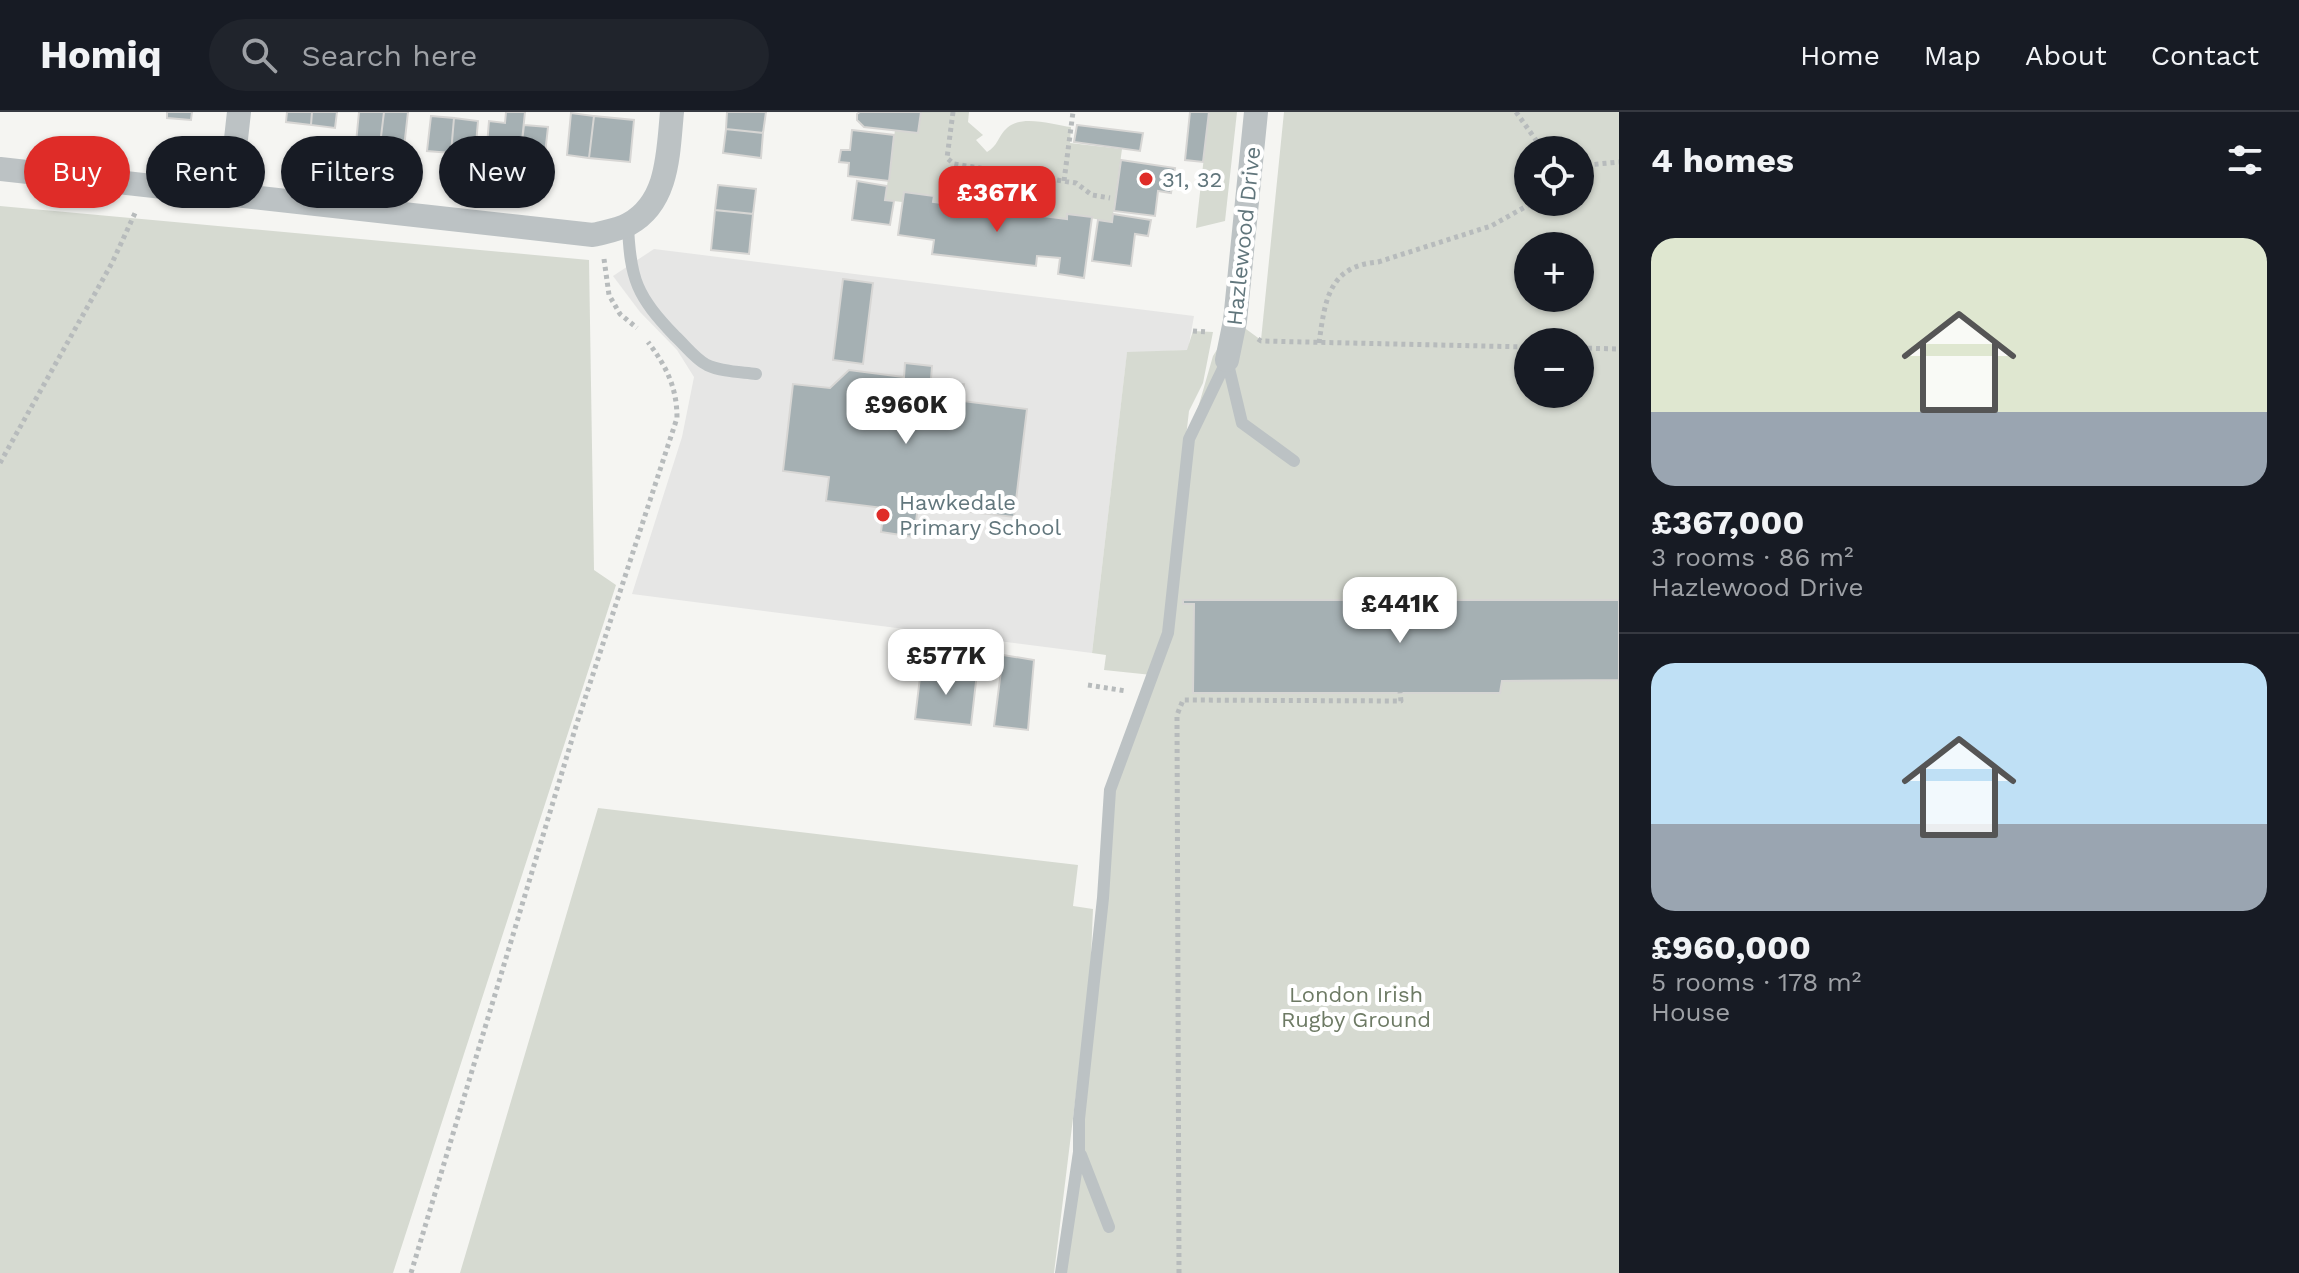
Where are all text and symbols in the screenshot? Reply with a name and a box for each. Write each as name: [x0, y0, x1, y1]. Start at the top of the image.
search box: [209, 19, 769, 91]
text: Homiq: [40, 33, 161, 77]
icon: search: [237, 33, 281, 77]
text: Search here: [301, 38, 477, 73]
text: Home: [1800, 39, 1880, 72]
text: Map: [1924, 39, 1981, 72]
text: About: [2025, 39, 2107, 72]
text: Contact: [2151, 39, 2259, 72]
chip: Buy: [24, 136, 130, 208]
chip: Rent: [146, 136, 265, 208]
chip: Filters: [281, 136, 423, 208]
chip: New: [439, 136, 555, 208]
map controls: [1514, 136, 1594, 408]
button: locate: [1514, 136, 1594, 216]
icon: filters: [2223, 138, 2267, 182]
text: 4 homes: [1651, 140, 1794, 180]
street label: Hazlewood Drive: [1222, 145, 1265, 327]
pin: £367K: [941, 166, 1053, 234]
place label: 31, 32: [1162, 167, 1222, 192]
marker: 31, 32: [1137, 170, 1155, 188]
text: £367K: [957, 177, 1037, 207]
button: +: [1514, 232, 1594, 312]
icon: home: [1887, 290, 2031, 434]
button: −: [1514, 328, 1594, 408]
pin: £960K: [850, 378, 962, 446]
text: £960K: [865, 389, 947, 419]
place label: Hawkedale Primary School: [899, 490, 1061, 540]
text: £367,000: [1651, 502, 1804, 542]
marker: Hawkedale Primary School: [874, 506, 892, 524]
text: 3 rooms · 86 m²: [1651, 542, 1853, 572]
text: Hazlewood Drive: [1651, 572, 1864, 602]
pin: £441K: [1344, 577, 1456, 645]
text: £441K: [1361, 588, 1439, 618]
pin: £577K: [890, 629, 1002, 697]
text: £577K: [906, 640, 986, 670]
icon: home: [1887, 715, 2031, 859]
text: £960,000: [1651, 927, 1811, 967]
text: 5 rooms · 178 m²: [1651, 967, 1861, 997]
park label: London Irish Rugby Ground: [1281, 982, 1431, 1032]
text: House: [1651, 997, 1730, 1027]

